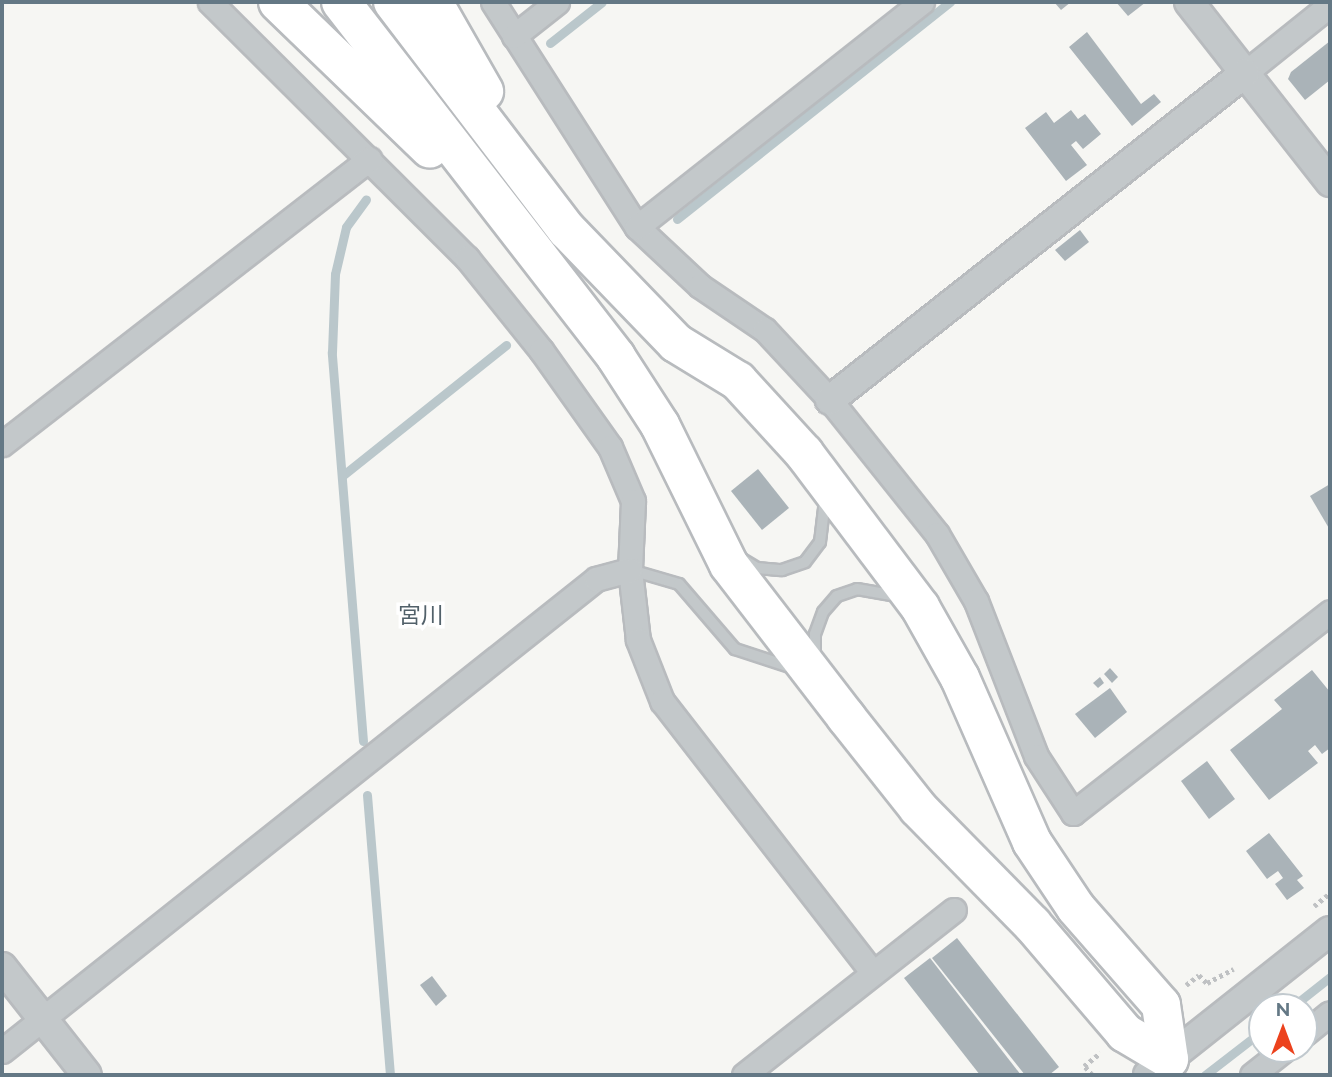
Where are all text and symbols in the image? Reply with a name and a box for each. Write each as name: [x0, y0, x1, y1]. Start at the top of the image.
district label: 宮川: [398, 601, 444, 629]
north arrow: [1248, 993, 1318, 1063]
text: N: [1276, 998, 1290, 1020]

